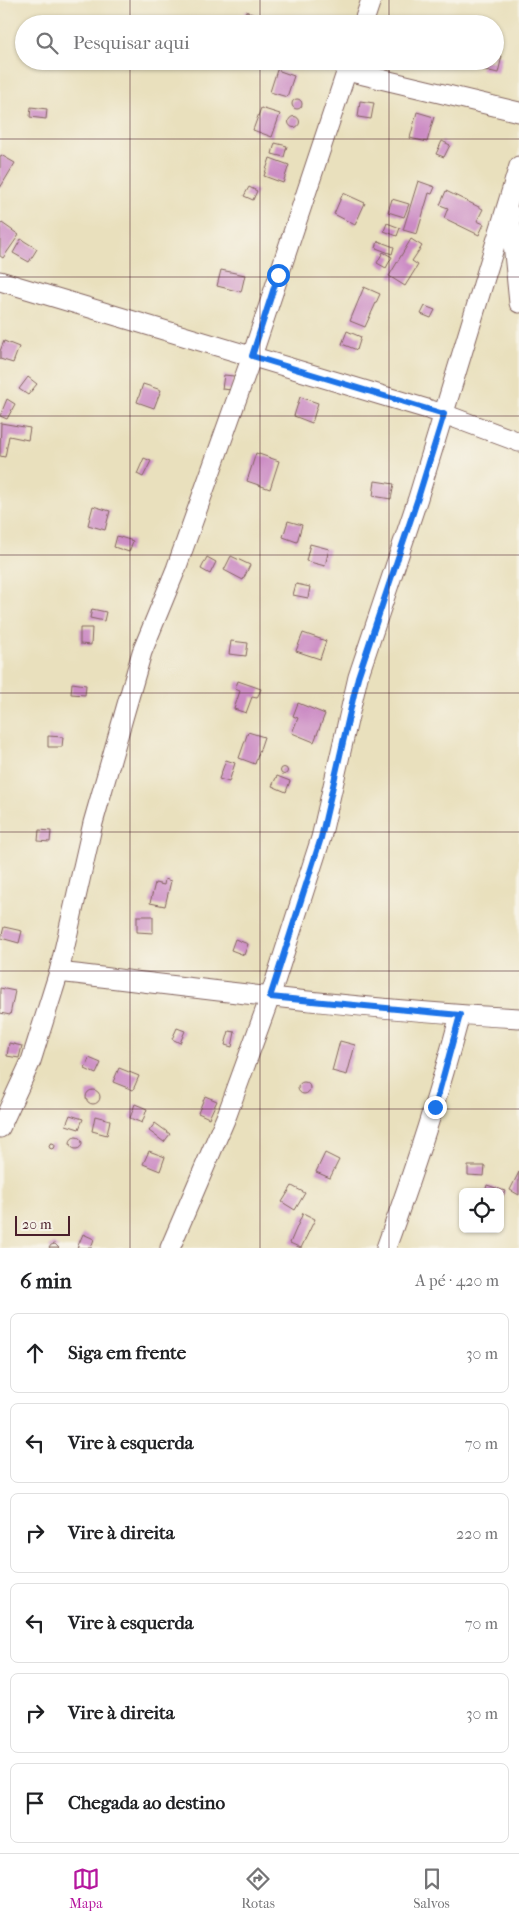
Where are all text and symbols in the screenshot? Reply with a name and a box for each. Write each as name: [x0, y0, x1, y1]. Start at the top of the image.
search box: [15, 15, 504, 70]
icon: search: [33, 29, 61, 57]
text: Pesquisar aqui: [73, 32, 190, 54]
route start: [267, 264, 290, 287]
route end: [424, 1096, 447, 1119]
map controls: [459, 1188, 504, 1233]
button: locate: [459, 1188, 504, 1233]
scale bar: [15, 1213, 70, 1236]
text: 20 m: [22, 1216, 52, 1233]
text: 6 min: [20, 1269, 72, 1293]
text: A pé · 420 m: [415, 1271, 499, 1290]
icon: ahead: [21, 1339, 49, 1367]
text: Siga em frente: [68, 1342, 186, 1364]
text: 30 m: [466, 1344, 498, 1363]
icon: left: [21, 1429, 49, 1457]
text: Vire à esquerda: [68, 1432, 194, 1454]
text: 70 m: [465, 1434, 498, 1453]
icon: right: [21, 1519, 49, 1547]
text: Vire à direita: [68, 1522, 175, 1544]
text: 220 m: [456, 1524, 498, 1543]
icon: left: [21, 1609, 49, 1637]
text: Vire à esquerda: [68, 1612, 194, 1634]
text: 70 m: [465, 1614, 498, 1633]
icon: right: [21, 1699, 49, 1727]
text: Vire à direita: [68, 1702, 175, 1724]
text: 30 m: [466, 1704, 498, 1723]
icon: arrive: [21, 1789, 49, 1817]
text: Chegada ao destino: [68, 1792, 225, 1814]
tab: Mapa: [69, 1865, 103, 1912]
tab: Rotas: [241, 1865, 275, 1912]
tab: Salvos: [413, 1865, 450, 1912]

